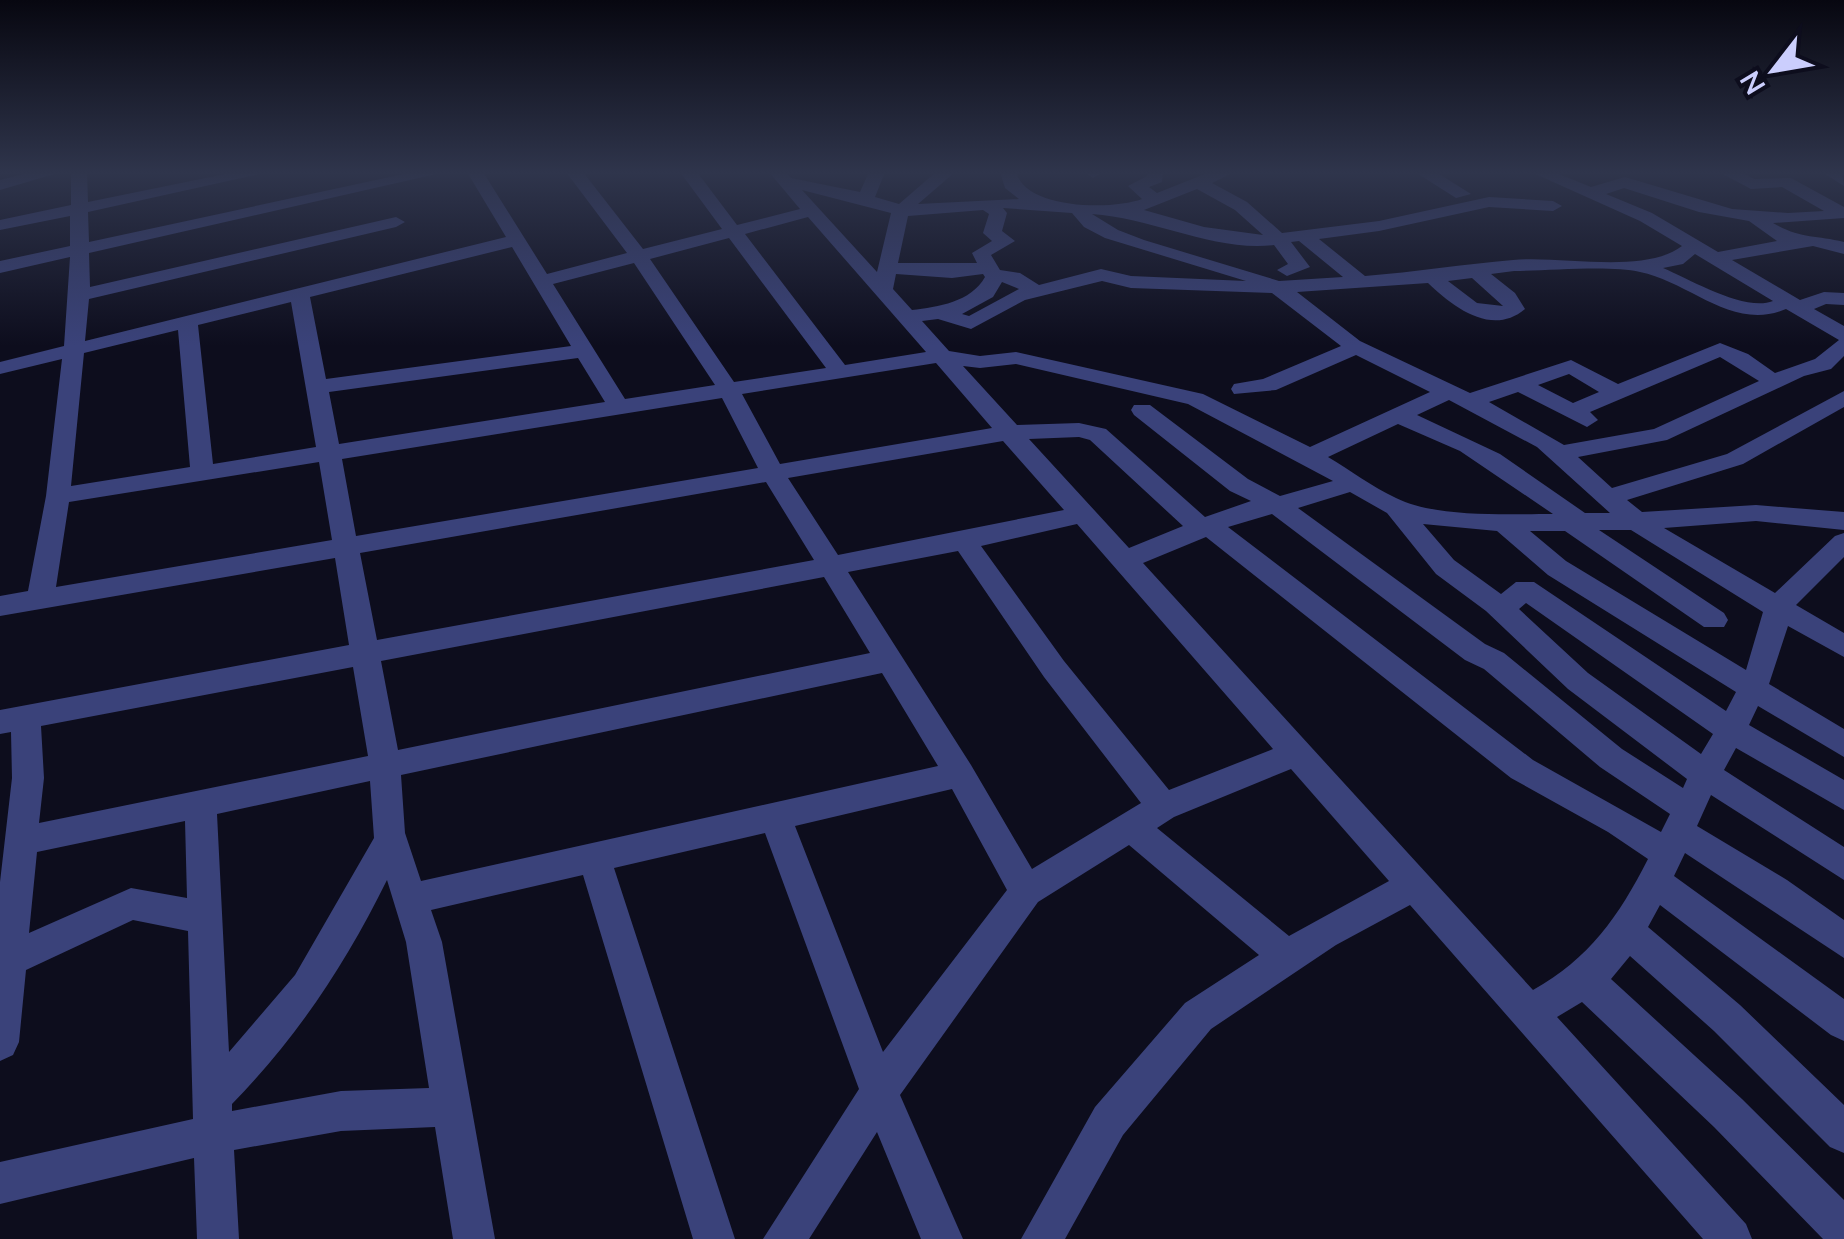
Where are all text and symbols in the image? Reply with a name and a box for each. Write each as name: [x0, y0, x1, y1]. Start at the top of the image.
north arrow: [1724, 20, 1824, 120]
text: N: [1732, 65, 1773, 101]

